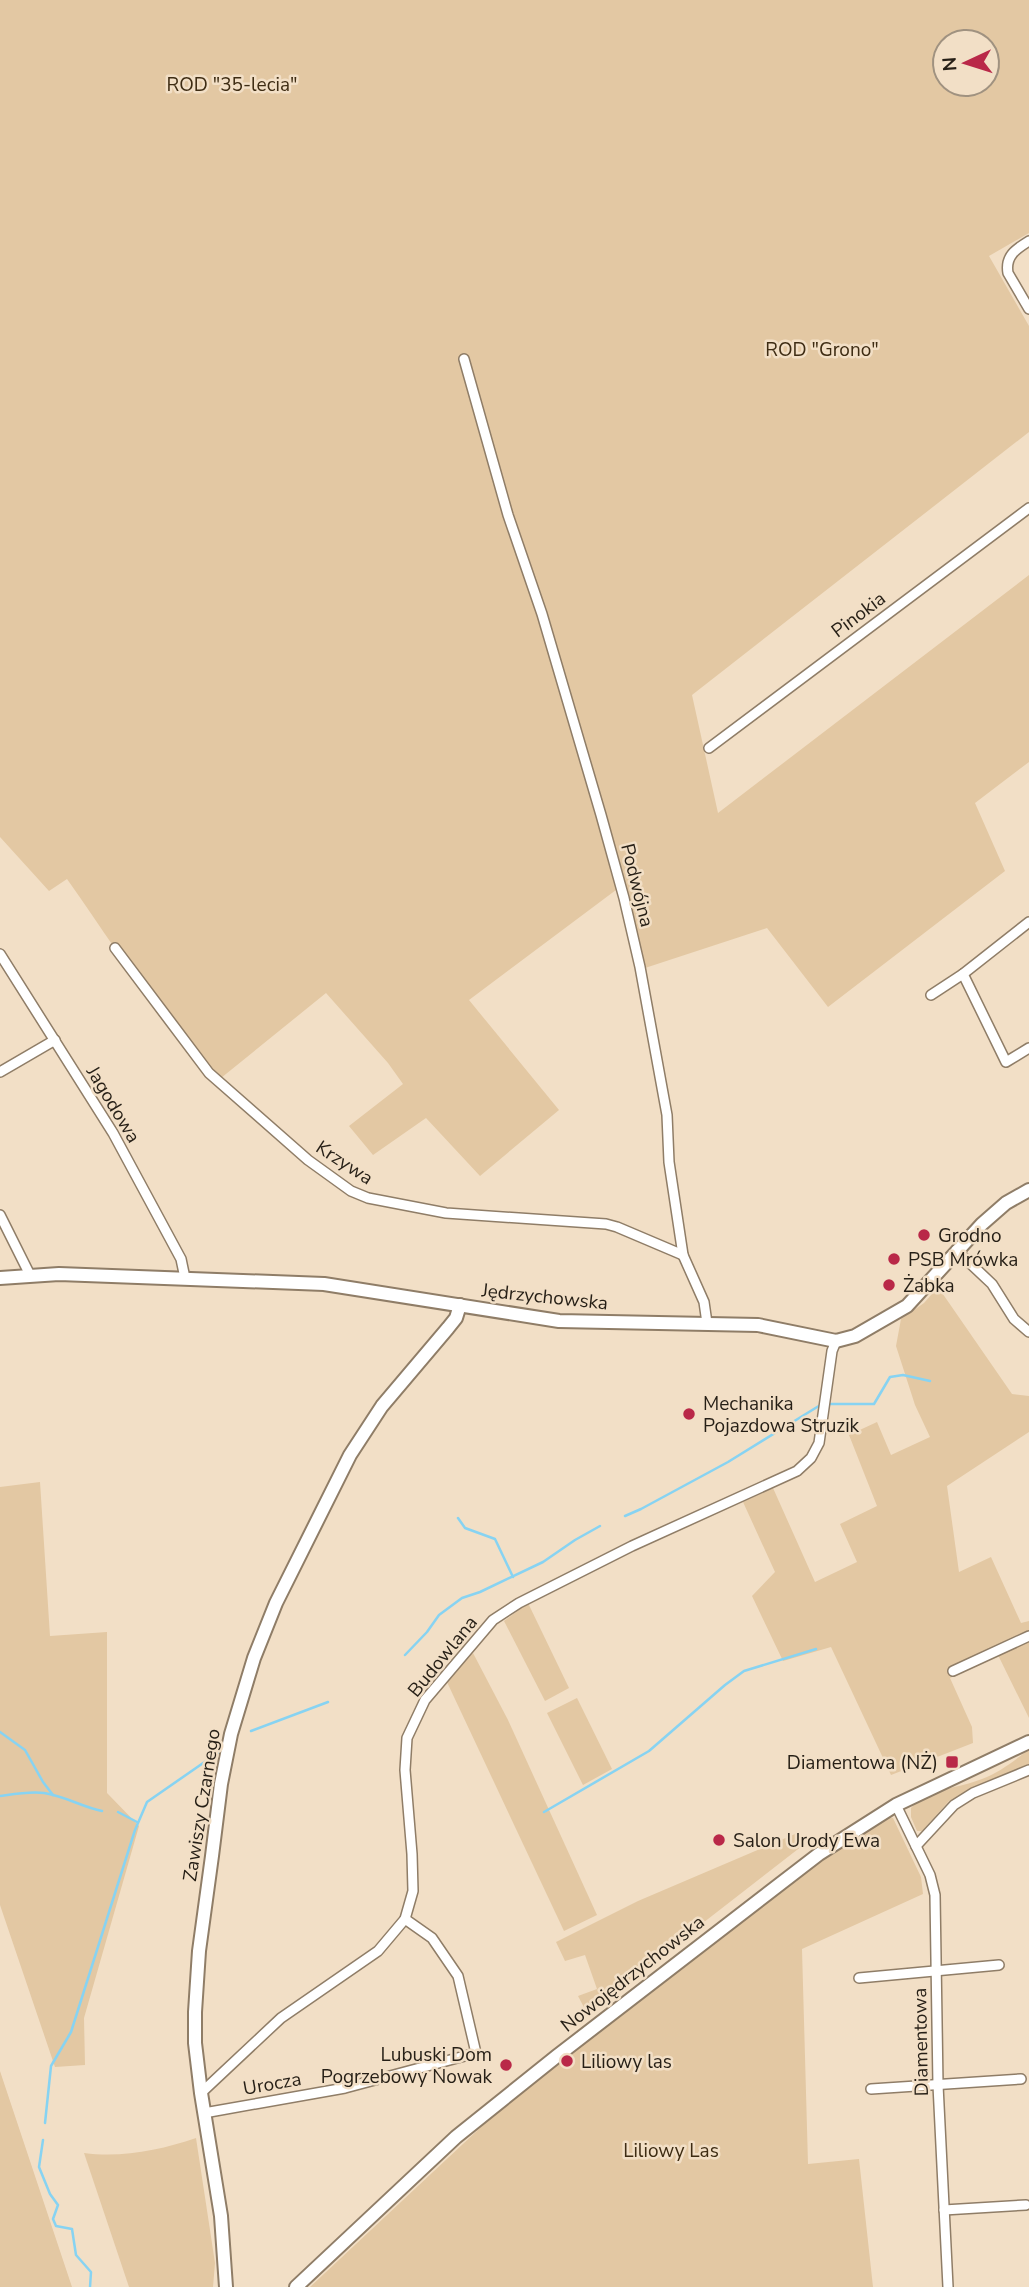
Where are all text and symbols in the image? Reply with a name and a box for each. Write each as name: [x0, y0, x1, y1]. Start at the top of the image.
north arrow: [931, 28, 1001, 98]
text: N: [937, 56, 964, 72]
park label: ROD "35-lecia": [167, 72, 297, 98]
park label: ROD "Grono": [765, 337, 879, 363]
street label: Pinokia: [826, 586, 891, 644]
street label: Podwójna: [614, 841, 660, 930]
street label: Jagodowa: [80, 1060, 146, 1148]
street label: Krzywa: [311, 1135, 378, 1191]
place label: Grodno: [938, 1223, 1001, 1249]
marker: Grodno: [916, 1227, 932, 1243]
place label: PSB Mrówka: [908, 1247, 1018, 1273]
marker: PSB Mrówka: [886, 1251, 902, 1267]
place label: Żabka: [903, 1273, 955, 1299]
street label: Jędrzychowska: [479, 1277, 609, 1317]
marker: Żabka: [881, 1277, 897, 1293]
place label: Mechanika Pojazdowa Struzik: [703, 1391, 860, 1439]
marker: Mechanika Pojazdowa Struzik: [681, 1406, 697, 1422]
street label: Budowlana: [402, 1611, 484, 1703]
street label: Zawiszy Czarnego: [177, 1727, 227, 1883]
place label: Diamentowa (NŻ): [787, 1750, 938, 1776]
marker: Diamentowa (NŻ): [944, 1754, 960, 1770]
place label: Salon Urody Ewa: [733, 1828, 880, 1854]
marker: Salon Urody Ewa: [711, 1832, 727, 1848]
street label: Nowojędrzychowska: [555, 1909, 710, 2038]
street label: Diamentowa: [907, 1987, 935, 2096]
place label: Lubuski Dom Pogrzebowy Nowak: [321, 2042, 492, 2090]
place label: Liliowy las: [581, 2049, 672, 2075]
marker: Liliowy las: [559, 2053, 575, 2069]
marker: Lubuski Dom Pogrzebowy Nowak: [498, 2057, 514, 2073]
street label: Urocza: [241, 2066, 303, 2102]
park label: Liliowy Las: [623, 2138, 719, 2164]

